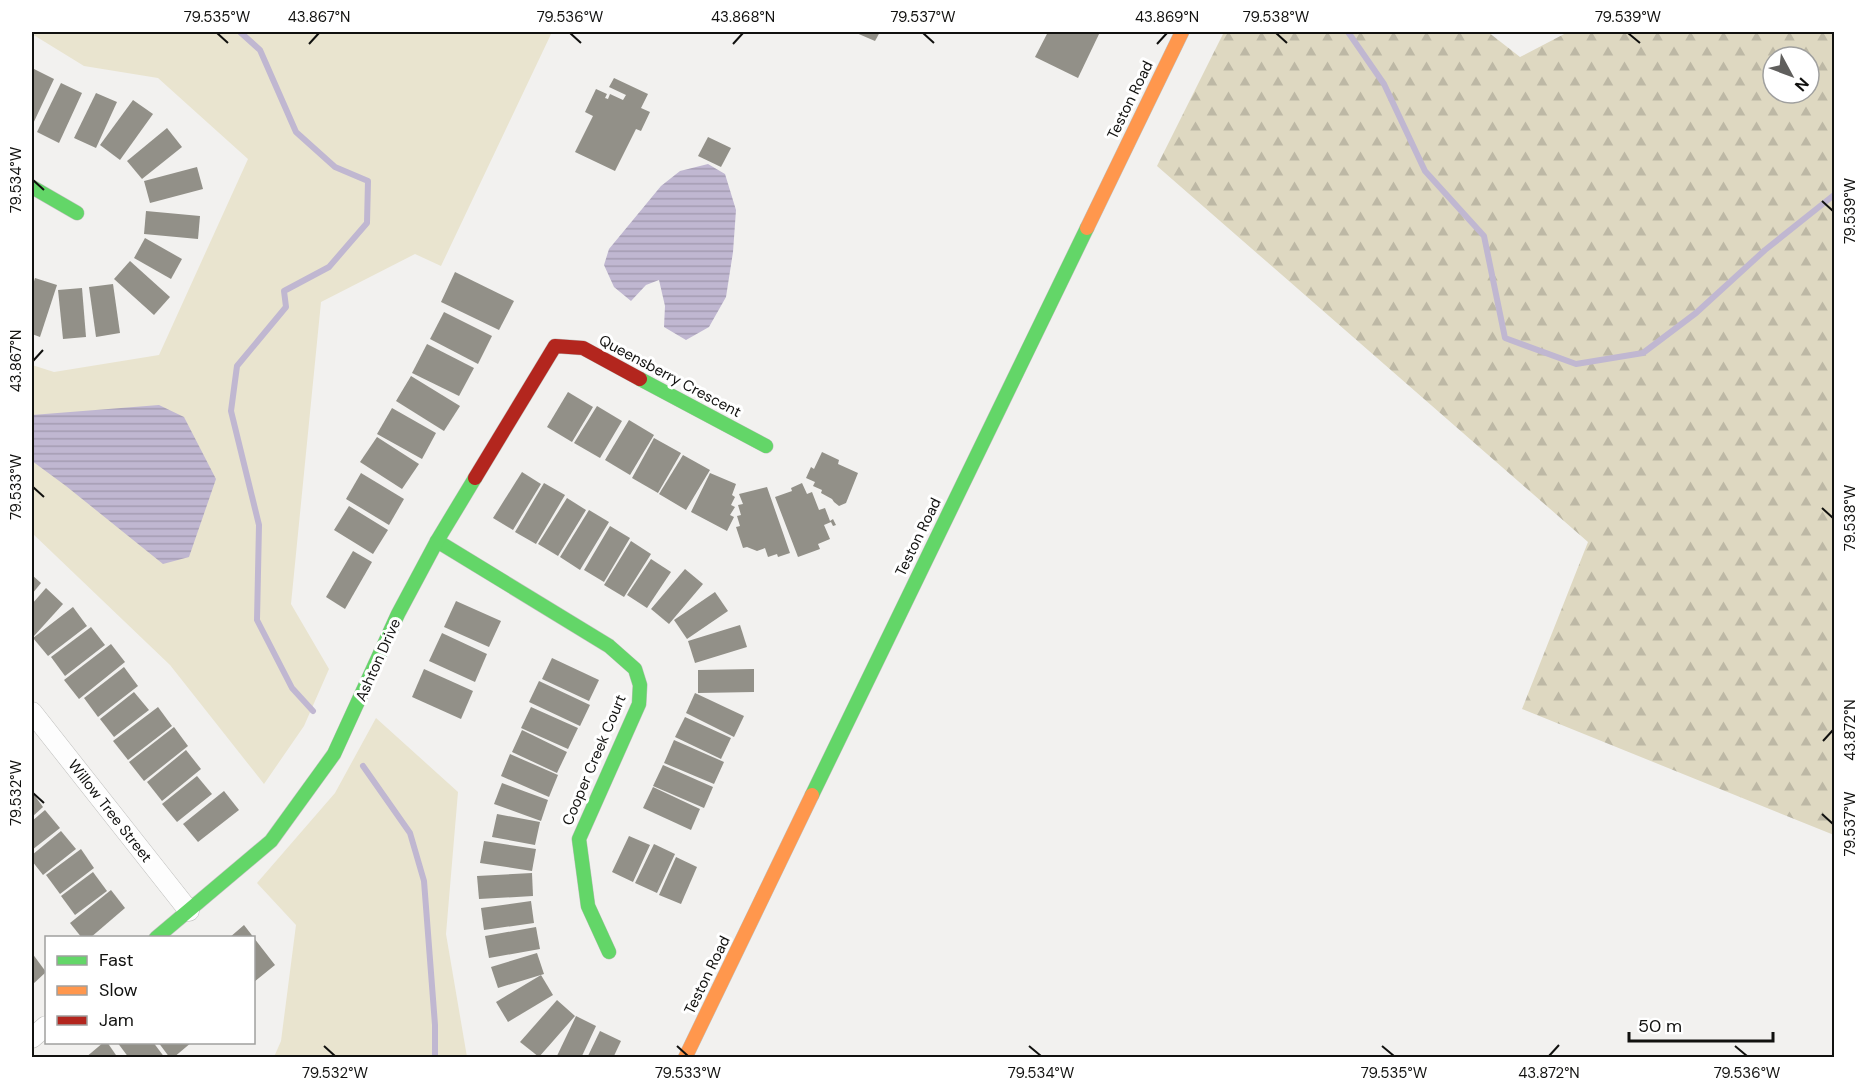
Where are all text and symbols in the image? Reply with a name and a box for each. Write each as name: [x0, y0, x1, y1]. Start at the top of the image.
text: 79.535°W: [184, 7, 251, 27]
text: 43.867°N: [288, 7, 350, 27]
text: 79.536°W: [537, 7, 604, 27]
text: 43.868°N: [711, 7, 775, 27]
text: 79.537°W: [891, 7, 956, 27]
text: 43.869°N: [1135, 7, 1199, 27]
text: 79.538°W: [1243, 7, 1310, 27]
text: 79.539°W: [1595, 7, 1662, 27]
north arrow: [1761, 45, 1821, 105]
street label: Teston Road: [1102, 57, 1158, 143]
text: N: [1790, 73, 1814, 96]
text: 79.534°W: [6, 146, 26, 213]
text: 79.539°W: [1840, 177, 1860, 244]
text: 43.867°N: [6, 330, 26, 392]
street label: Queensberry Crescent: [595, 330, 745, 422]
text: 79.533°W: [6, 453, 26, 520]
text: 79.538°W: [1840, 484, 1860, 551]
street label: Teston Road: [890, 494, 946, 580]
street label: Ashton Drive: [351, 615, 405, 705]
street label: Cooper Creek Court: [557, 691, 631, 828]
text: 43.872°N: [1840, 699, 1860, 761]
street label: Willow Tree Street: [64, 756, 156, 867]
text: 79.532°W: [6, 760, 26, 826]
text: 79.537°W: [1840, 791, 1860, 857]
street label: Teston Road: [679, 932, 735, 1018]
legend: [45, 936, 255, 1044]
text: Fast: [99, 948, 134, 972]
text: Slow: [99, 978, 138, 1002]
scale bar: [1629, 1005, 1773, 1043]
text: Jam: [99, 1008, 134, 1032]
text: 50 m: [1638, 1014, 1682, 1038]
text: 79.532°W: [302, 1063, 368, 1083]
text: 79.533°W: [655, 1063, 722, 1083]
text: 79.534°W: [1008, 1063, 1075, 1083]
text: 79.535°W: [1361, 1063, 1428, 1083]
text: 43.872°N: [1518, 1063, 1580, 1083]
text: 79.536°W: [1714, 1063, 1781, 1083]

